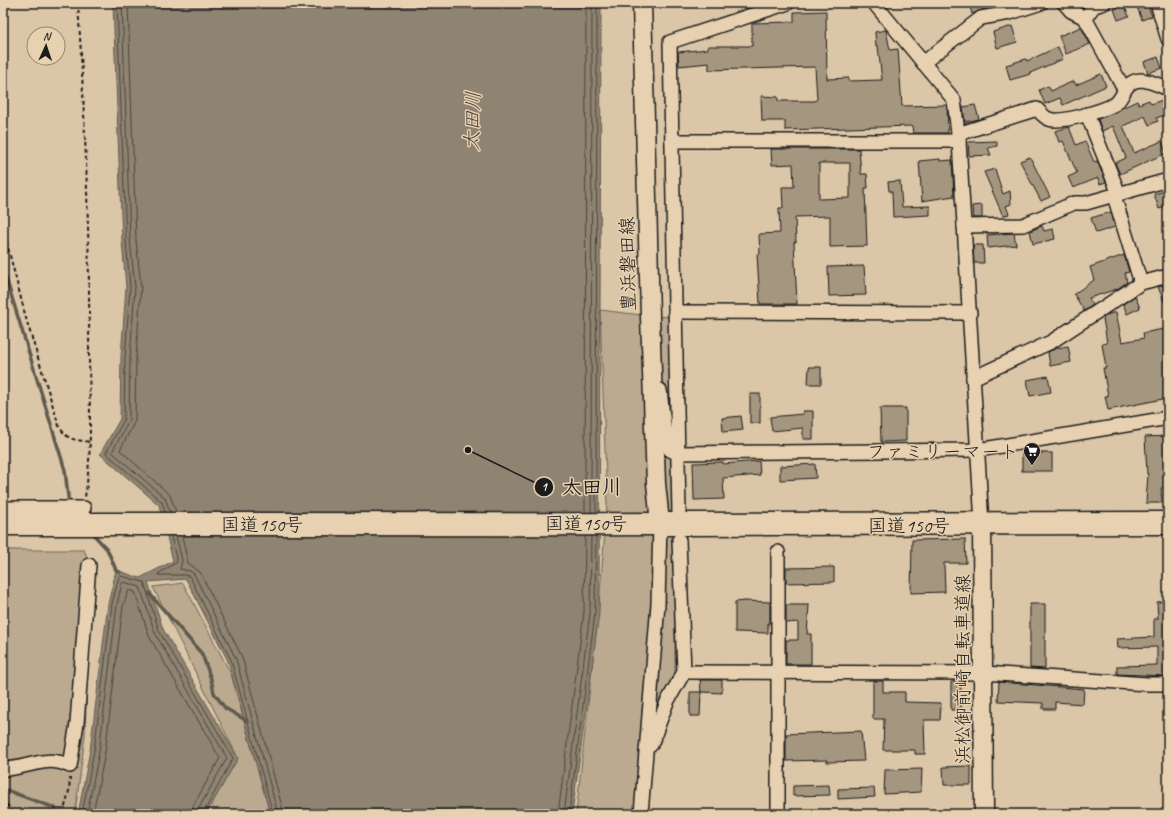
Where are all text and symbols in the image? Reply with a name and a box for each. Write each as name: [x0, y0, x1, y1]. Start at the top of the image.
north arrow: [26, 26, 66, 66]
text: N: [43, 29, 52, 43]
water label: 太田川: [459, 91, 486, 151]
street label: 豊浜磐田線: [615, 216, 641, 312]
place label: ファミリーマート: [867, 440, 1019, 464]
supermarket icon: ファミリーマート: [1022, 441, 1042, 466]
callout: 太田川: [534, 471, 630, 503]
text: 太田川: [562, 475, 622, 500]
text: 1: [541, 479, 548, 495]
street label: 国道150号: [545, 512, 627, 536]
street label: 国道150号: [221, 513, 303, 537]
street label: 国道150号: [868, 514, 950, 538]
street label: 浜松御前崎自転車道線: [951, 574, 975, 764]

